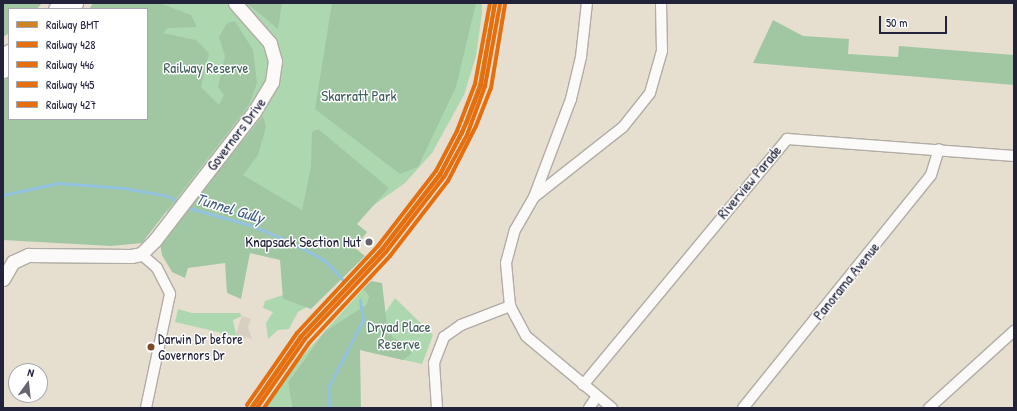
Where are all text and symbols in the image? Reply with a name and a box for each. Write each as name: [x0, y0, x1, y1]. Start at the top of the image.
legend: [8, 8, 148, 120]
scale bar: [881, 8, 949, 34]
text: 50 m: [886, 14, 907, 31]
text: Railway BMT: [46, 16, 99, 33]
text: Railway 428: [46, 36, 95, 53]
text: Railway 446: [46, 56, 94, 73]
park label: Railway Reserve: [164, 59, 248, 77]
text: Railway 445: [46, 76, 94, 93]
park label: Skarratt Park: [321, 87, 397, 105]
street label: Governors Drive: [203, 94, 269, 174]
text: Railway 427: [46, 96, 96, 113]
street label: Riverview Parade: [713, 142, 785, 222]
water label: Tunnel Gully: [194, 189, 266, 227]
place label: Knapsack Section Hut: [245, 233, 361, 251]
marker: Knapsack Section Hut: [364, 237, 374, 247]
street label: Panorama Avenue: [809, 238, 883, 324]
park label: Dryad Place Reserve: [367, 317, 431, 352]
place label: Darwin Dr before Governors Dr: [158, 331, 243, 364]
marker: Darwin Dr before Governors Dr: [146, 342, 156, 352]
north arrow: [8, 363, 48, 403]
text: N: [26, 365, 35, 380]

